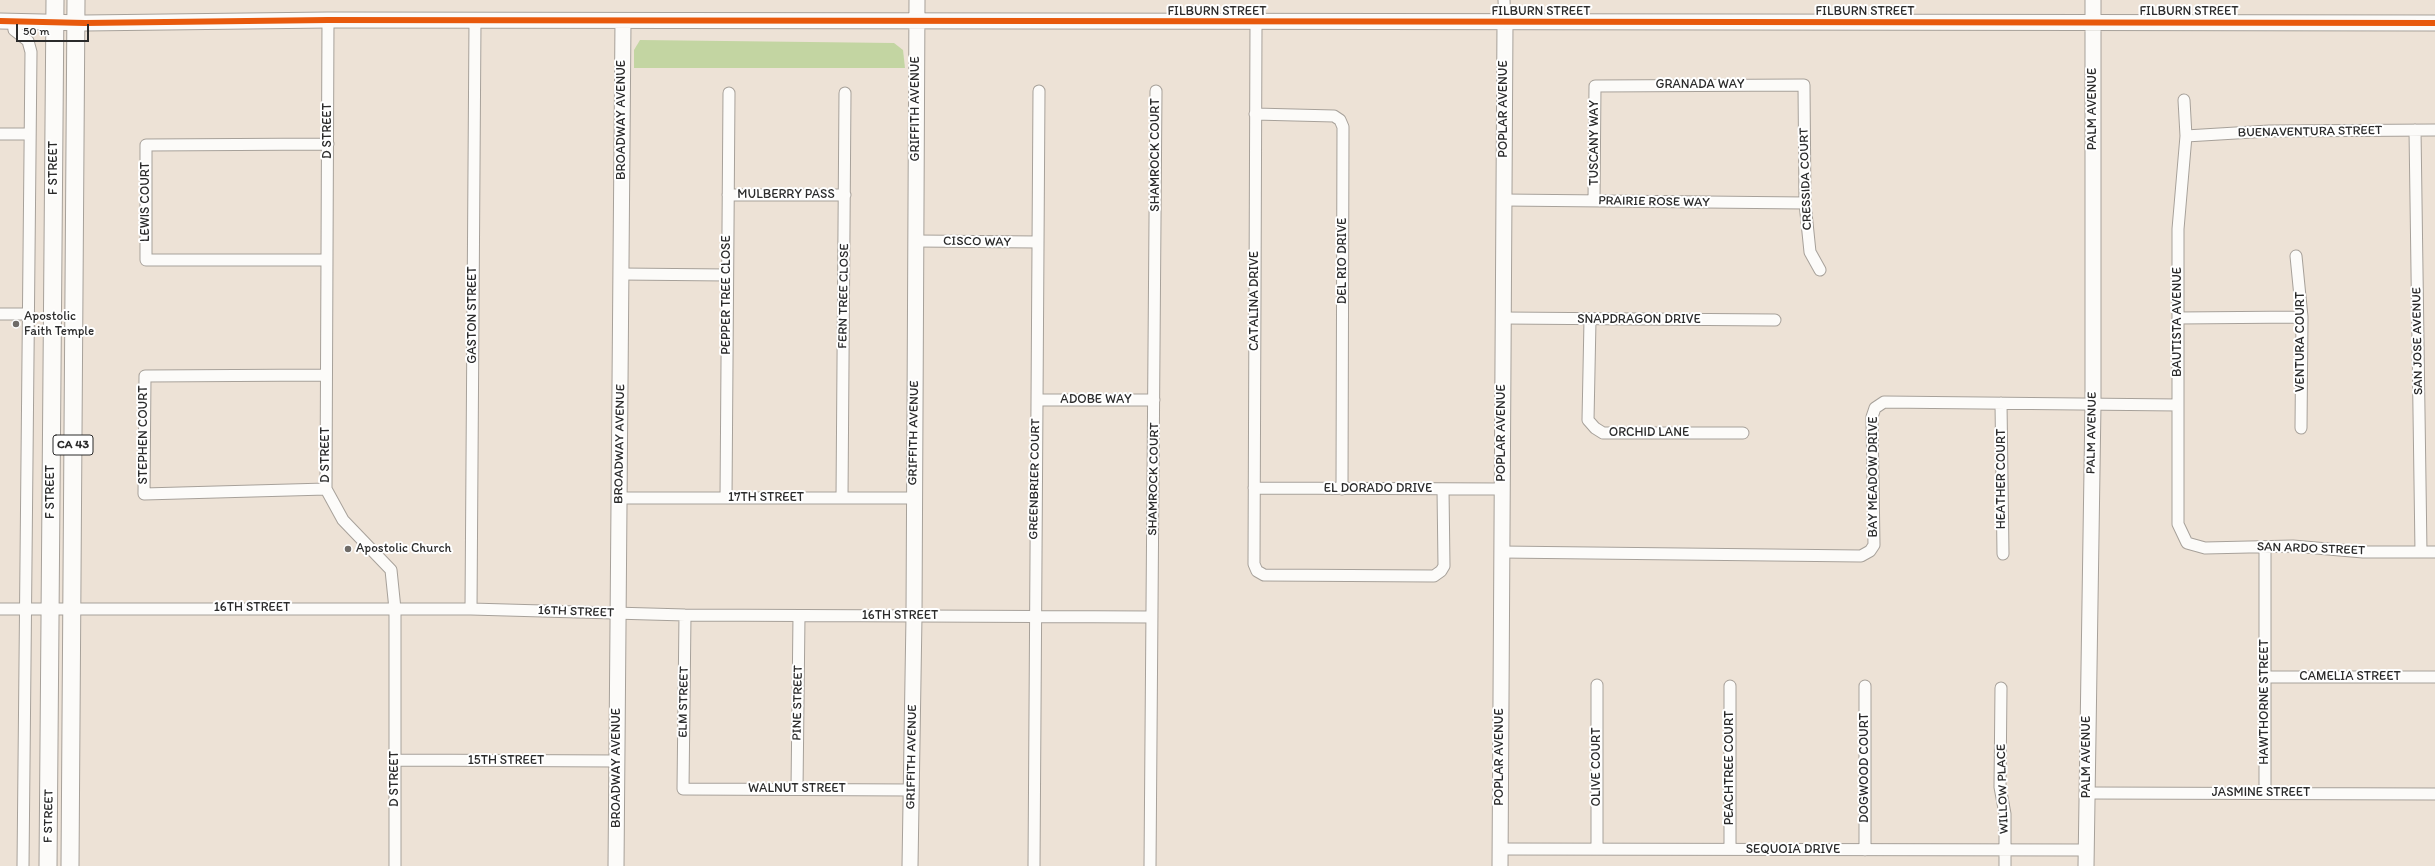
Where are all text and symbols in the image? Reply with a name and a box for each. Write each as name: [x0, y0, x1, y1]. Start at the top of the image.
street label: FILBURN STREET: [1167, 4, 1267, 20]
street label: FILBURN STREET: [1491, 4, 1591, 20]
street label: FILBURN STREET: [1815, 4, 1915, 20]
street label: FILBURN STREET: [2139, 4, 2239, 20]
scale bar: [18, 16, 91, 42]
text: 50 m: [23, 24, 49, 38]
street label: GRIFFITH AVENUE: [908, 56, 924, 162]
street label: BROADWAY AVENUE: [614, 60, 630, 180]
street label: POPLAR AVENUE: [1496, 60, 1512, 158]
street label: PALM AVENUE: [2085, 68, 2101, 150]
street label: GRANADA WAY: [1656, 77, 1744, 93]
street label: SHAMROCK COURT: [1148, 98, 1164, 212]
street label: TUSCANY WAY: [1587, 100, 1603, 186]
street label: D STREET: [320, 103, 336, 159]
street label: BUENAVENTURA STREET: [2238, 123, 2382, 141]
street label: CRESSIDA COURT: [1796, 127, 1816, 231]
street label: F STREET: [46, 141, 62, 195]
street label: LEWIS COURT: [138, 162, 154, 242]
street label: MULBERRY PASS: [737, 187, 835, 203]
street label: PRAIRIE ROSE WAY: [1598, 193, 1710, 211]
street label: DEL RIO DRIVE: [1335, 218, 1351, 304]
street label: CISCO WAY: [943, 234, 1011, 250]
street label: PEPPER TREE CLOSE: [719, 235, 735, 355]
street label: FERN TREE CLOSE: [835, 243, 853, 349]
street label: CATALINA DRIVE: [1247, 251, 1263, 351]
street label: GASTON STREET: [465, 266, 481, 364]
street label: BAUTISTA AVENUE: [2170, 267, 2186, 377]
street label: SAN JOSE AVENUE: [2409, 287, 2427, 395]
street label: VENTURA COURT: [2293, 292, 2309, 392]
place label: Apostolic Faith Temple: [24, 309, 94, 340]
street label: SNAPDRAGON DRIVE: [1577, 312, 1701, 328]
marker: Apostolic Faith Temple: [11, 319, 21, 329]
street label: GRIFFITH AVENUE: [905, 380, 923, 486]
street label: BROADWAY AVENUE: [611, 384, 629, 504]
street label: POPLAR AVENUE: [1494, 384, 1510, 482]
street label: STEPHEN COURT: [136, 385, 152, 485]
street label: ADOBE WAY: [1060, 392, 1132, 408]
street label: PALM AVENUE: [2083, 392, 2101, 474]
street label: BAY MEADOW DRIVE: [1866, 417, 1882, 537]
street label: GREENBRIER COURT: [1026, 418, 1044, 540]
street label: SHAMROCK COURT: [1145, 422, 1163, 536]
street label: ORCHID LANE: [1609, 425, 1689, 441]
street label: D STREET: [318, 427, 334, 483]
street label: HEATHER COURT: [1994, 429, 2010, 529]
road number: CA 43: [53, 435, 93, 455]
street label: F STREET: [43, 465, 59, 519]
street label: EL DORADO DRIVE: [1324, 481, 1432, 497]
street label: 17TH STREET: [728, 490, 804, 506]
street label: SAN ARDO STREET: [2257, 539, 2365, 559]
place label: Apostolic Church: [356, 541, 451, 557]
marker: Apostolic Church: [343, 544, 353, 554]
street label: 16TH STREET: [214, 600, 290, 616]
street label: 16TH STREET: [538, 603, 614, 621]
street label: 16TH STREET: [862, 608, 938, 624]
street label: HAWTHORNE STREET: [2257, 639, 2273, 765]
street label: PINE STREET: [790, 665, 806, 741]
street label: ELM STREET: [676, 666, 692, 738]
street label: CAMELIA STREET: [2299, 669, 2401, 685]
street label: GRIFFITH AVENUE: [903, 704, 921, 810]
street label: BROADWAY AVENUE: [609, 708, 625, 828]
street label: POPLAR AVENUE: [1492, 708, 1508, 806]
street label: PEACHTREE COURT: [1722, 711, 1738, 825]
street label: DOGWOOD COURT: [1857, 713, 1873, 823]
street label: PALM AVENUE: [2079, 716, 2095, 798]
street label: OLIVE COURT: [1589, 728, 1605, 806]
street label: WILLOW PLACE: [1994, 744, 2012, 834]
street label: D STREET: [387, 751, 403, 807]
street label: 15TH STREET: [468, 753, 544, 769]
street label: WALNUT STREET: [748, 781, 846, 797]
street label: JASMINE STREET: [2212, 785, 2310, 801]
street label: F STREET: [41, 789, 57, 843]
street label: SEQUOIA DRIVE: [1746, 842, 1840, 858]

